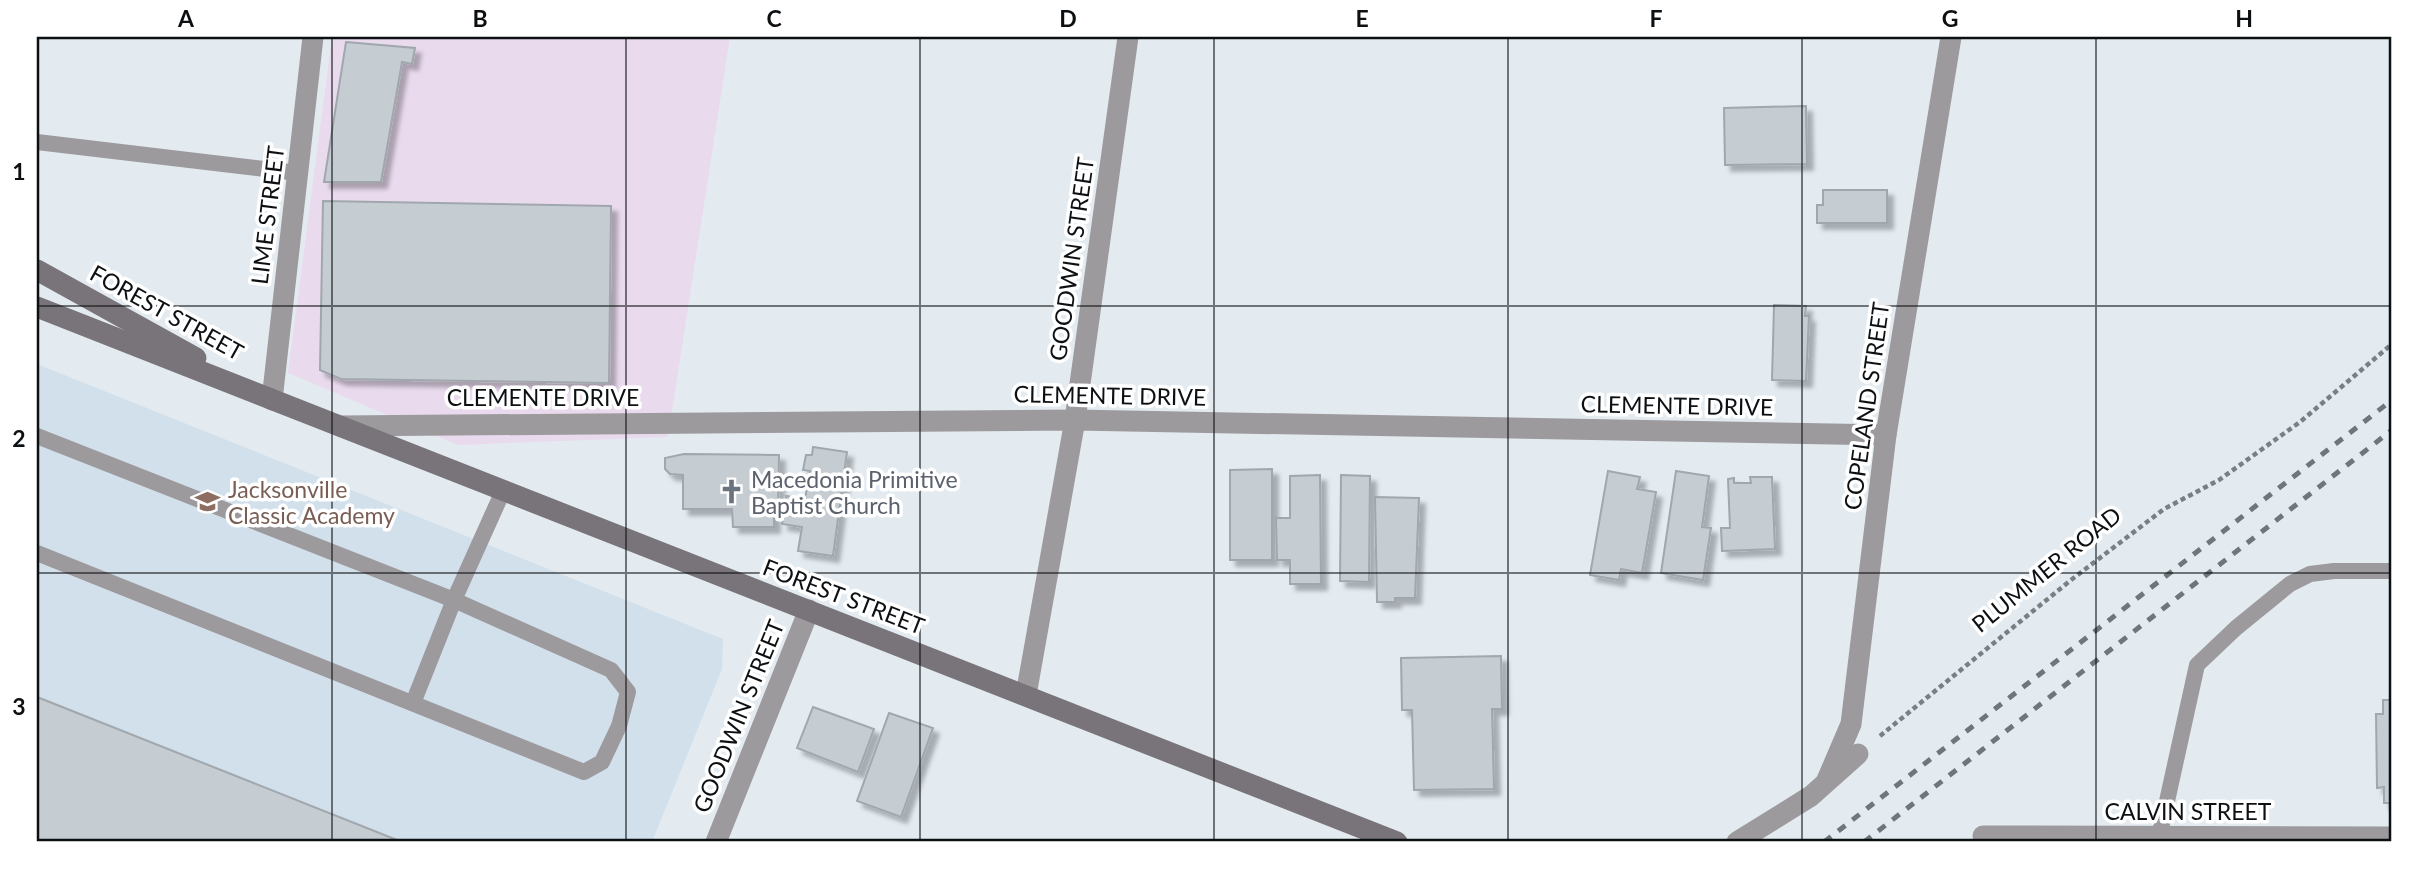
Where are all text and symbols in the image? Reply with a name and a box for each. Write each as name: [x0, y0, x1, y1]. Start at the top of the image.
text: A: [177, 4, 195, 32]
text: B: [472, 4, 488, 32]
text: C: [766, 4, 782, 32]
text: D: [1059, 4, 1077, 32]
text: E: [1355, 4, 1369, 32]
text: F: [1649, 4, 1663, 32]
text: G: [1942, 4, 1958, 32]
text: H: [2235, 4, 2253, 32]
street label: LIME STREET: [245, 144, 289, 286]
street label: GOODWIN STREET: [1043, 155, 1099, 363]
text: 1: [12, 157, 26, 185]
street label: FOREST STREET: [86, 258, 249, 366]
street label: COPELAND STREET: [1838, 300, 1894, 512]
street label: CLEMENTE DRIVE: [1013, 379, 1207, 411]
street label: CLEMENTE DRIVE: [447, 383, 639, 411]
street label: CLEMENTE DRIVE: [1580, 389, 1774, 421]
text: 2: [12, 424, 26, 452]
place label: Macedonia Primitive Baptist Church: [751, 465, 958, 519]
place label: Jacksonville Classic Academy: [228, 475, 395, 529]
church icon: Macedonia Primitive Baptist Church: [717, 478, 745, 506]
school or university icon: Jacksonville Classic Academy: [194, 488, 222, 516]
street label: PLUMMER ROAD: [1966, 500, 2126, 638]
street label: FOREST STREET: [759, 552, 929, 640]
street label: GOODWIN STREET: [687, 615, 790, 816]
text: 3: [12, 692, 26, 720]
street label: CALVIN STREET: [2105, 797, 2272, 825]

